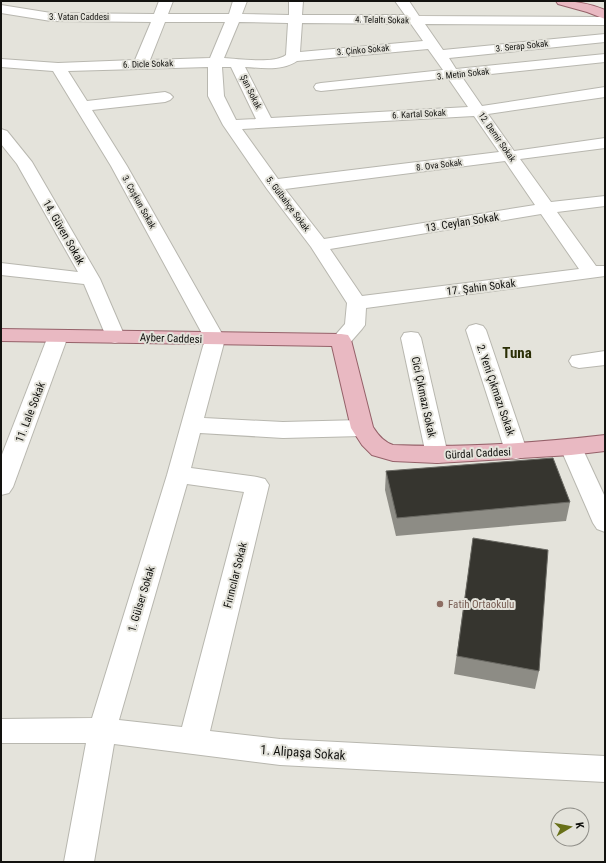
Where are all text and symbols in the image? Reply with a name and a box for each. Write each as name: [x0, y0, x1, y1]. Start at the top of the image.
street label: 3. Vatan Caddesi: [49, 12, 109, 22]
street label: 4. Telaltı Sokak: [355, 15, 409, 25]
street label: 3. Serap Sokak: [495, 38, 549, 54]
street label: 3. Çinko Sokak: [336, 43, 390, 57]
street label: 6. Dicle Sokak: [123, 58, 173, 70]
street label: 3. Metin Sokak: [436, 66, 490, 82]
street label: Şan Sokak: [238, 73, 264, 111]
street label: 6. Kartal Sokak: [392, 108, 446, 120]
street label: 12. Demir Sokak: [476, 110, 518, 164]
street label: 8. Ova Sokak: [416, 157, 462, 173]
street label: 3. Coşkun Sokak: [120, 174, 158, 230]
street label: 5. Gülbahçe Sokak: [264, 175, 312, 233]
street label: 14. Güven Sokak: [40, 198, 87, 267]
street label: 13. Ceylan Sokak: [424, 210, 500, 235]
street label: 17. Şahin Sokak: [446, 277, 516, 298]
street label: Ayber Caddesi: [140, 331, 202, 346]
street label: 2. Yeni Çıkmazı Sokak: [474, 343, 517, 437]
district label: Tuna: [502, 344, 532, 362]
street label: Cici Çıkmazı Sokak: [409, 355, 438, 439]
street label: 11. Lale Sokak: [13, 380, 48, 444]
street label: Gürdal Caddesi: [445, 445, 511, 462]
street label: Fırıncılar Sokak: [221, 541, 250, 609]
street label: 1. Gülser Sokak: [125, 565, 158, 633]
place label: Fatih Ortaokulu: [448, 598, 514, 611]
marker: Fatih Ortaokulu: [435, 599, 445, 609]
street label: 1. Alipaşa Sokak: [260, 742, 346, 763]
north arrow: [550, 807, 590, 847]
text: K: [572, 821, 586, 830]

